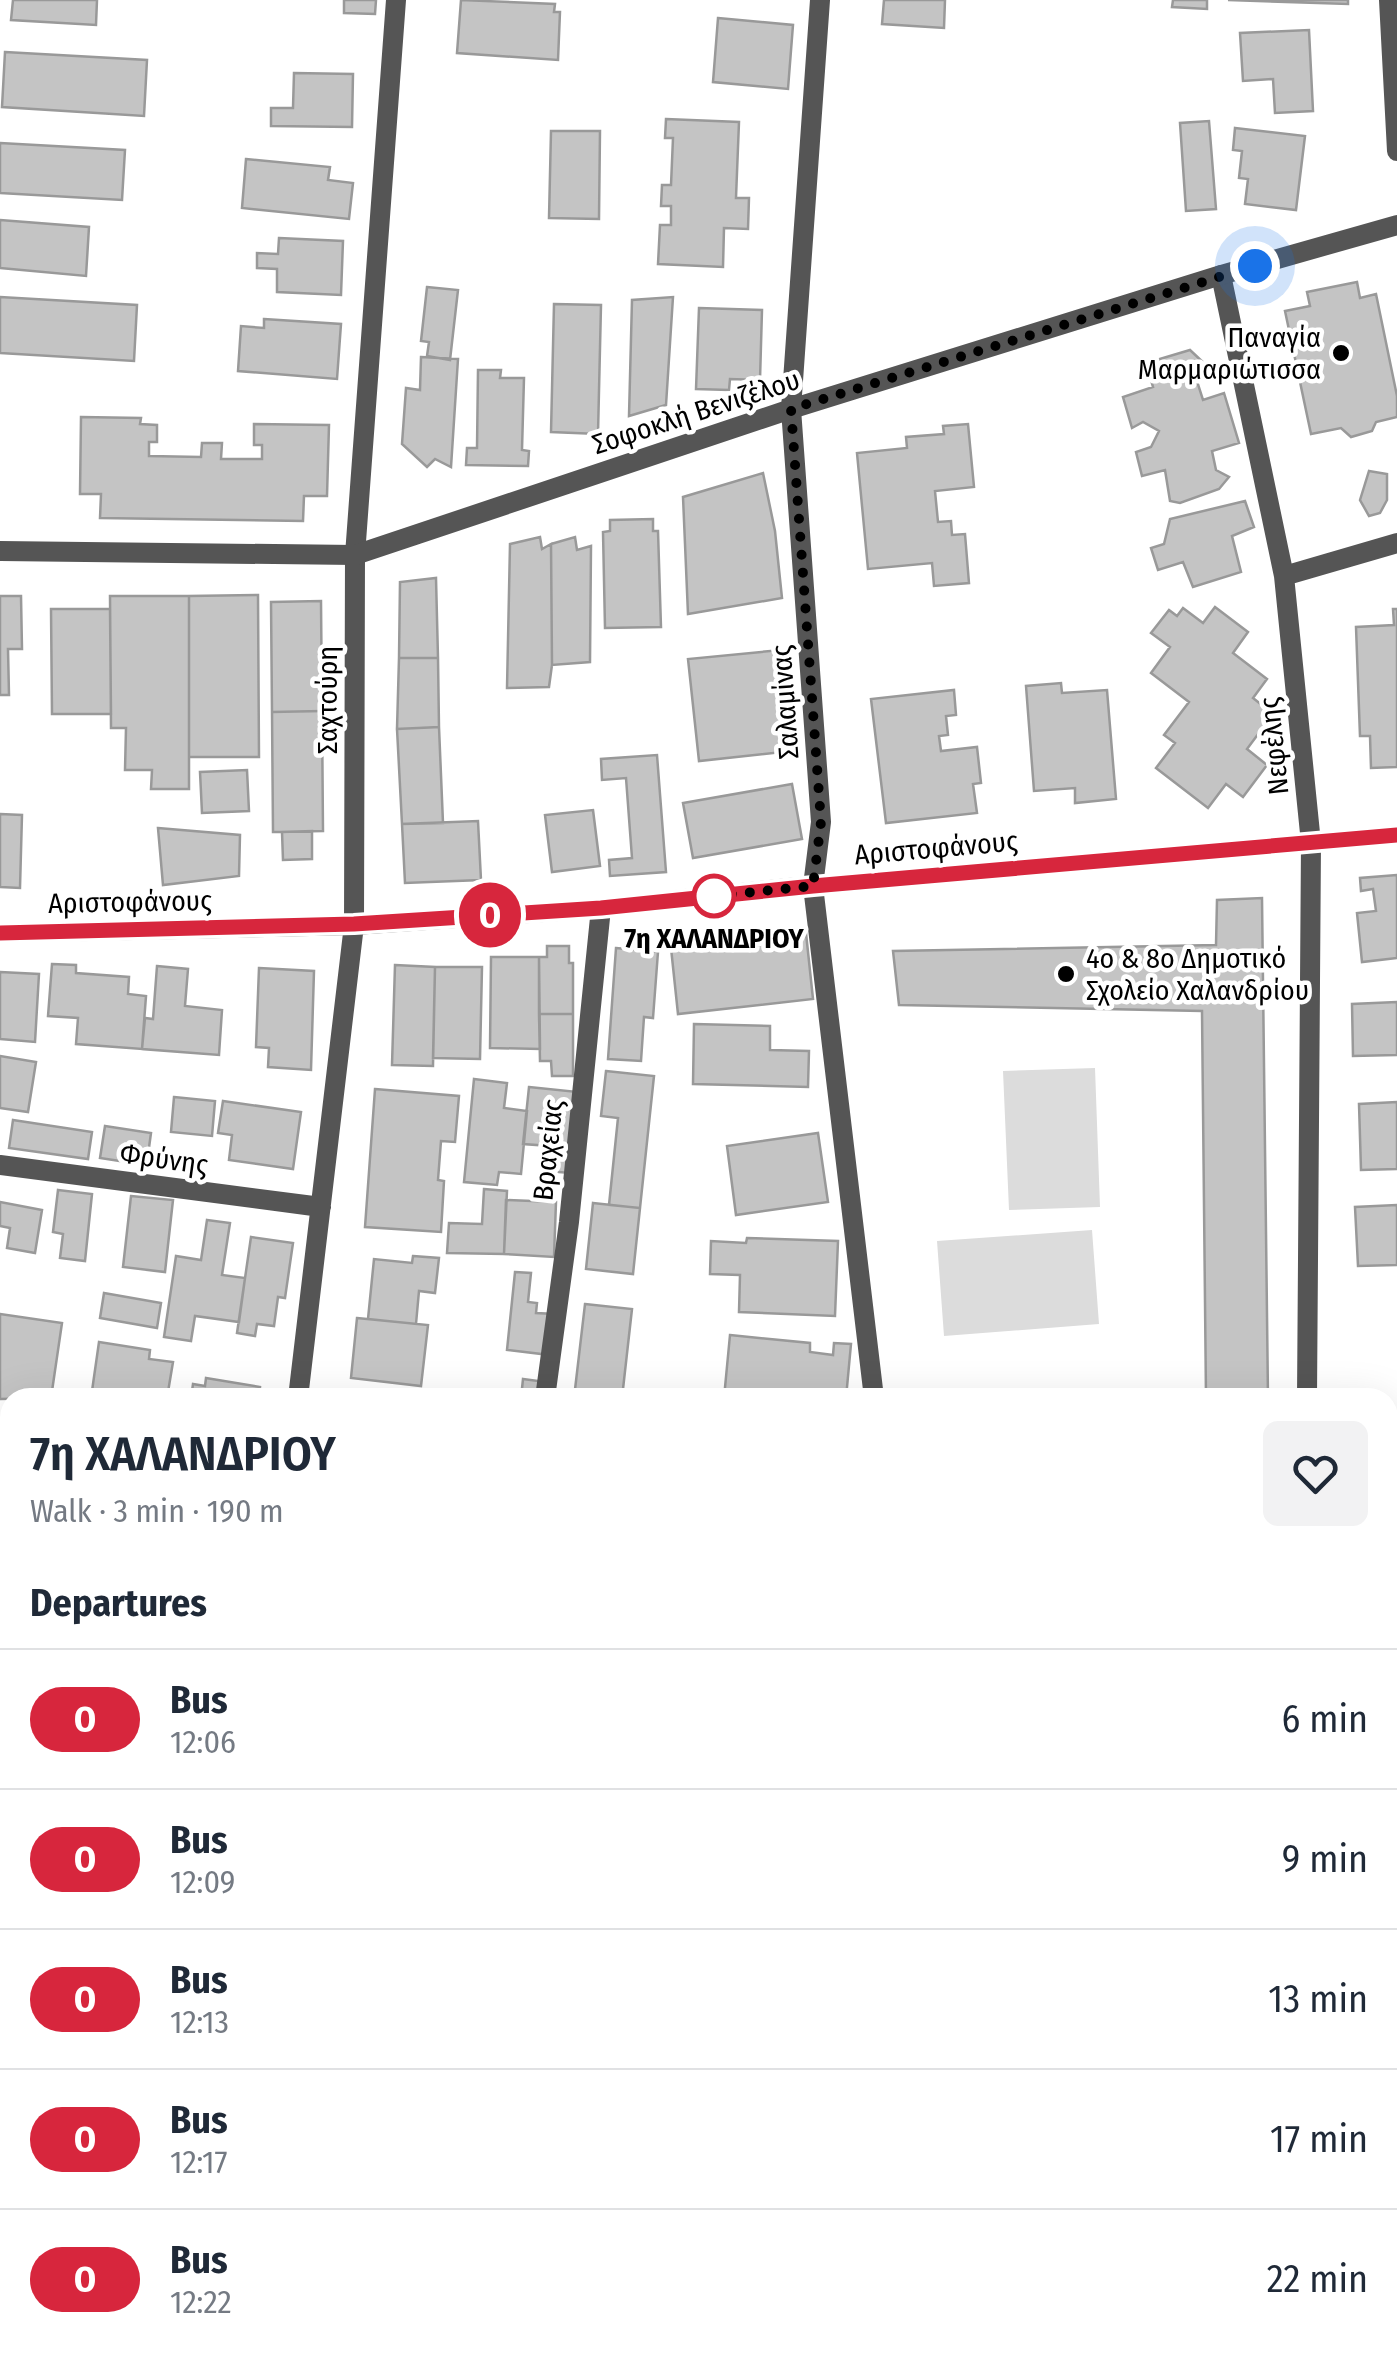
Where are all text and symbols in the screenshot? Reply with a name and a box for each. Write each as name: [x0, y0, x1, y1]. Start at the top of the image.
your location: [1230, 241, 1280, 291]
place label: Παναγία Μαρμαριώτισσα: [1138, 321, 1321, 386]
marker: Παναγία Μαρμαριώτισσα: [1330, 342, 1352, 364]
street label: Σοφοκλή Βενιζέλου: [588, 363, 804, 461]
street label: Σαλαμίνας: [765, 644, 805, 760]
street label: Σαχτούρη: [311, 646, 344, 754]
street label: Νεφέλης: [1252, 695, 1296, 796]
street label: Αριστοφάνους: [853, 824, 1019, 872]
marker: 7η ΧΑΛΑΝΔΡΙΟΥ: [693, 875, 735, 917]
line badge: Ο: [458, 882, 522, 948]
street label: Αριστοφάνους: [48, 884, 212, 920]
text: Ο: [479, 894, 501, 936]
place label: 7η ΧΑΛΑΝΔΡΙΟΥ: [624, 922, 804, 955]
place label: 4ο & 8ο Δημοτικό Σχολείο Χαλανδρίου: [1086, 942, 1309, 1007]
marker: 4ο & 8ο Δημοτικό Σχολείο Χαλανδρίου: [1055, 963, 1077, 985]
street label: Βραχείας: [526, 1098, 570, 1202]
street label: Φρύνης: [118, 1137, 210, 1182]
button: heart: [1263, 1421, 1368, 1526]
text: 7η ΧΑΛΑΝΔΡΙΟΥ: [30, 1425, 336, 1483]
text: Walk · 3 min · 190 m: [30, 1492, 284, 1530]
text: Departures: [30, 1580, 207, 1626]
text: Bus: [170, 1677, 228, 1723]
text: 6 min: [1281, 1696, 1368, 1742]
text: Ο: [74, 1698, 96, 1740]
text: 12:06: [170, 1723, 236, 1761]
text: Bus: [170, 1817, 228, 1863]
text: 9 min: [1282, 1836, 1368, 1882]
text: Ο: [74, 1838, 96, 1880]
text: 12:09: [170, 1863, 235, 1901]
text: Bus: [170, 1957, 228, 2003]
text: 13 min: [1268, 1976, 1368, 2022]
text: Ο: [74, 1978, 96, 2020]
text: 12:13: [170, 2003, 229, 2041]
text: Bus: [170, 2097, 228, 2143]
text: 17 min: [1270, 2116, 1368, 2162]
text: Ο: [74, 2118, 96, 2160]
text: 12:17: [170, 2143, 228, 2181]
text: Bus: [170, 2237, 228, 2283]
text: 22 min: [1267, 2256, 1368, 2302]
text: Ο: [74, 2258, 96, 2300]
text: 12:22: [170, 2283, 232, 2321]

